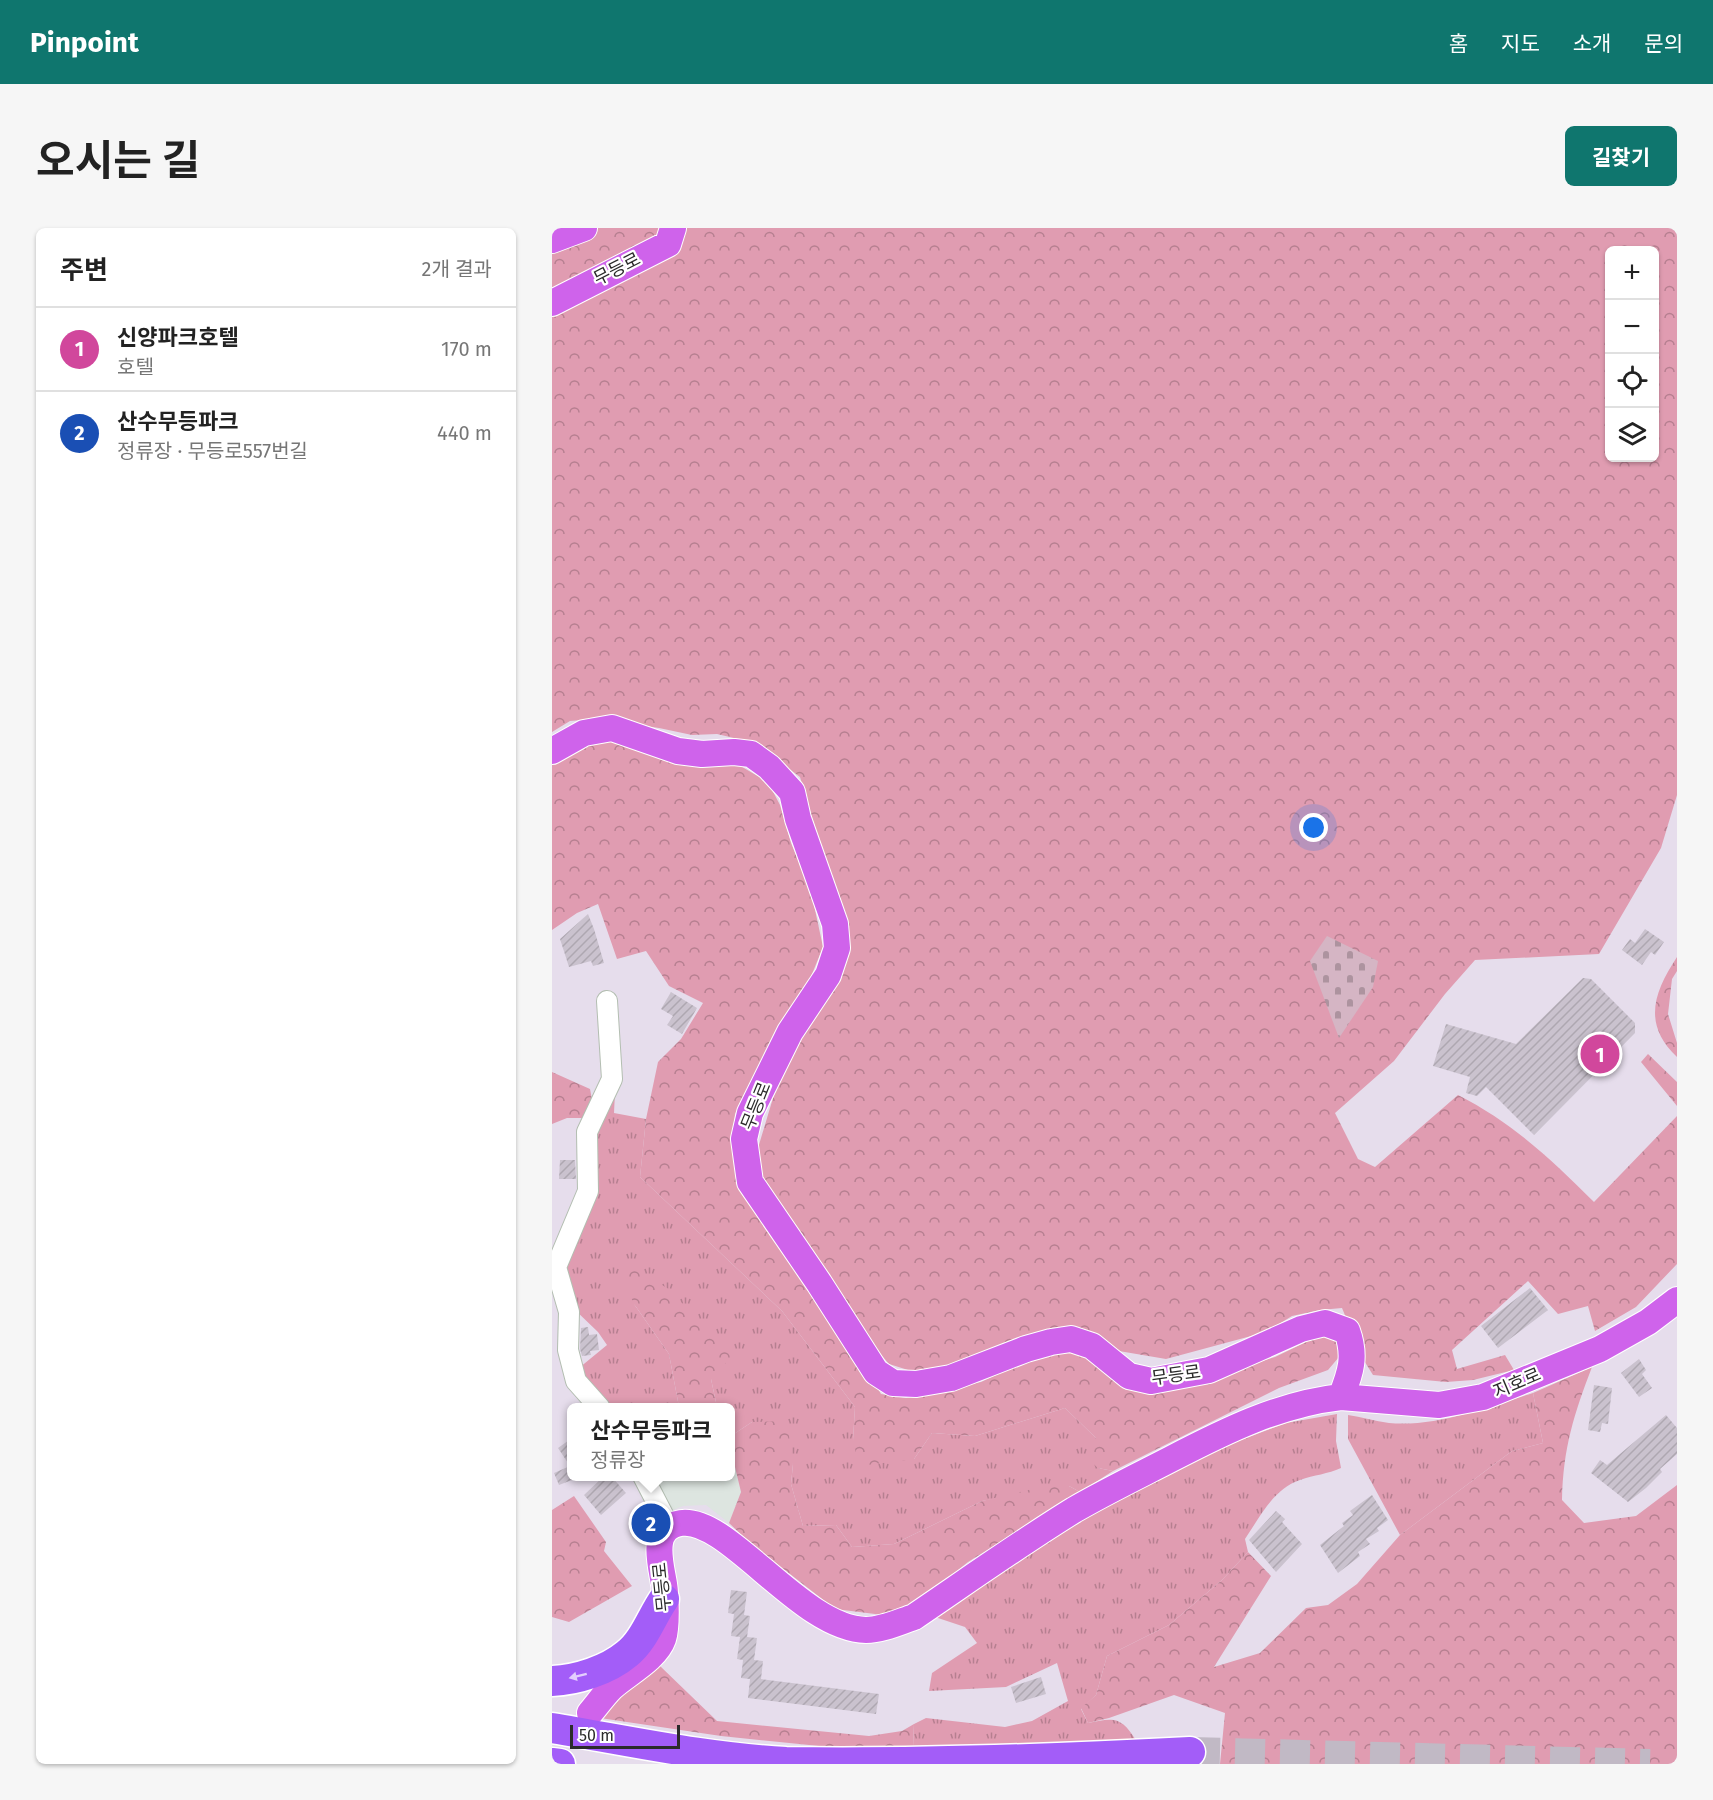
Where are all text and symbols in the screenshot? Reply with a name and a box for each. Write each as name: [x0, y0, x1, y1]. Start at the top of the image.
text: Pinpoint: [30, 26, 139, 59]
text: 홈: [1449, 31, 1468, 57]
text: 지도: [1501, 31, 1540, 57]
text: 소개: [1573, 31, 1611, 57]
text: 문의: [1644, 31, 1683, 57]
button: 길찾기: [1565, 126, 1677, 186]
text: 오시는 길: [36, 136, 201, 186]
map controls: [1605, 246, 1659, 462]
button: +: [1605, 246, 1659, 300]
street label: 무등로: [590, 248, 644, 290]
text: 주변: [60, 255, 108, 286]
text: 2개 결과: [422, 257, 492, 281]
button: −: [1605, 300, 1659, 354]
text: 신양파크호텔: [117, 324, 238, 351]
text: 1: [75, 337, 84, 361]
text: 170 m: [441, 337, 492, 361]
button: locate: [1605, 354, 1659, 408]
text: 호텔: [117, 355, 154, 379]
text: 산수무등파크: [117, 408, 238, 435]
button: layers: [1605, 408, 1659, 462]
text: 2: [74, 421, 85, 445]
text: 440 m: [437, 421, 492, 445]
text: 정류장 · 무등로557번길: [117, 439, 308, 463]
your location: [1299, 813, 1328, 842]
pin: 1: [1580, 1032, 1620, 1076]
street label: 무등로: [736, 1079, 776, 1133]
street label: 무등로: [1150, 1361, 1202, 1389]
street label: 지호로: [1490, 1363, 1544, 1403]
popup: [567, 1403, 735, 1481]
text: 산수무등파크: [590, 1417, 712, 1444]
text: 정류장: [590, 1448, 645, 1472]
pin: 2: [632, 1500, 670, 1546]
street label: 무등로: [648, 1561, 676, 1613]
one-way arrow: [568, 1672, 587, 1681]
scale bar: [570, 1722, 680, 1750]
text: 50 m: [579, 1726, 614, 1745]

